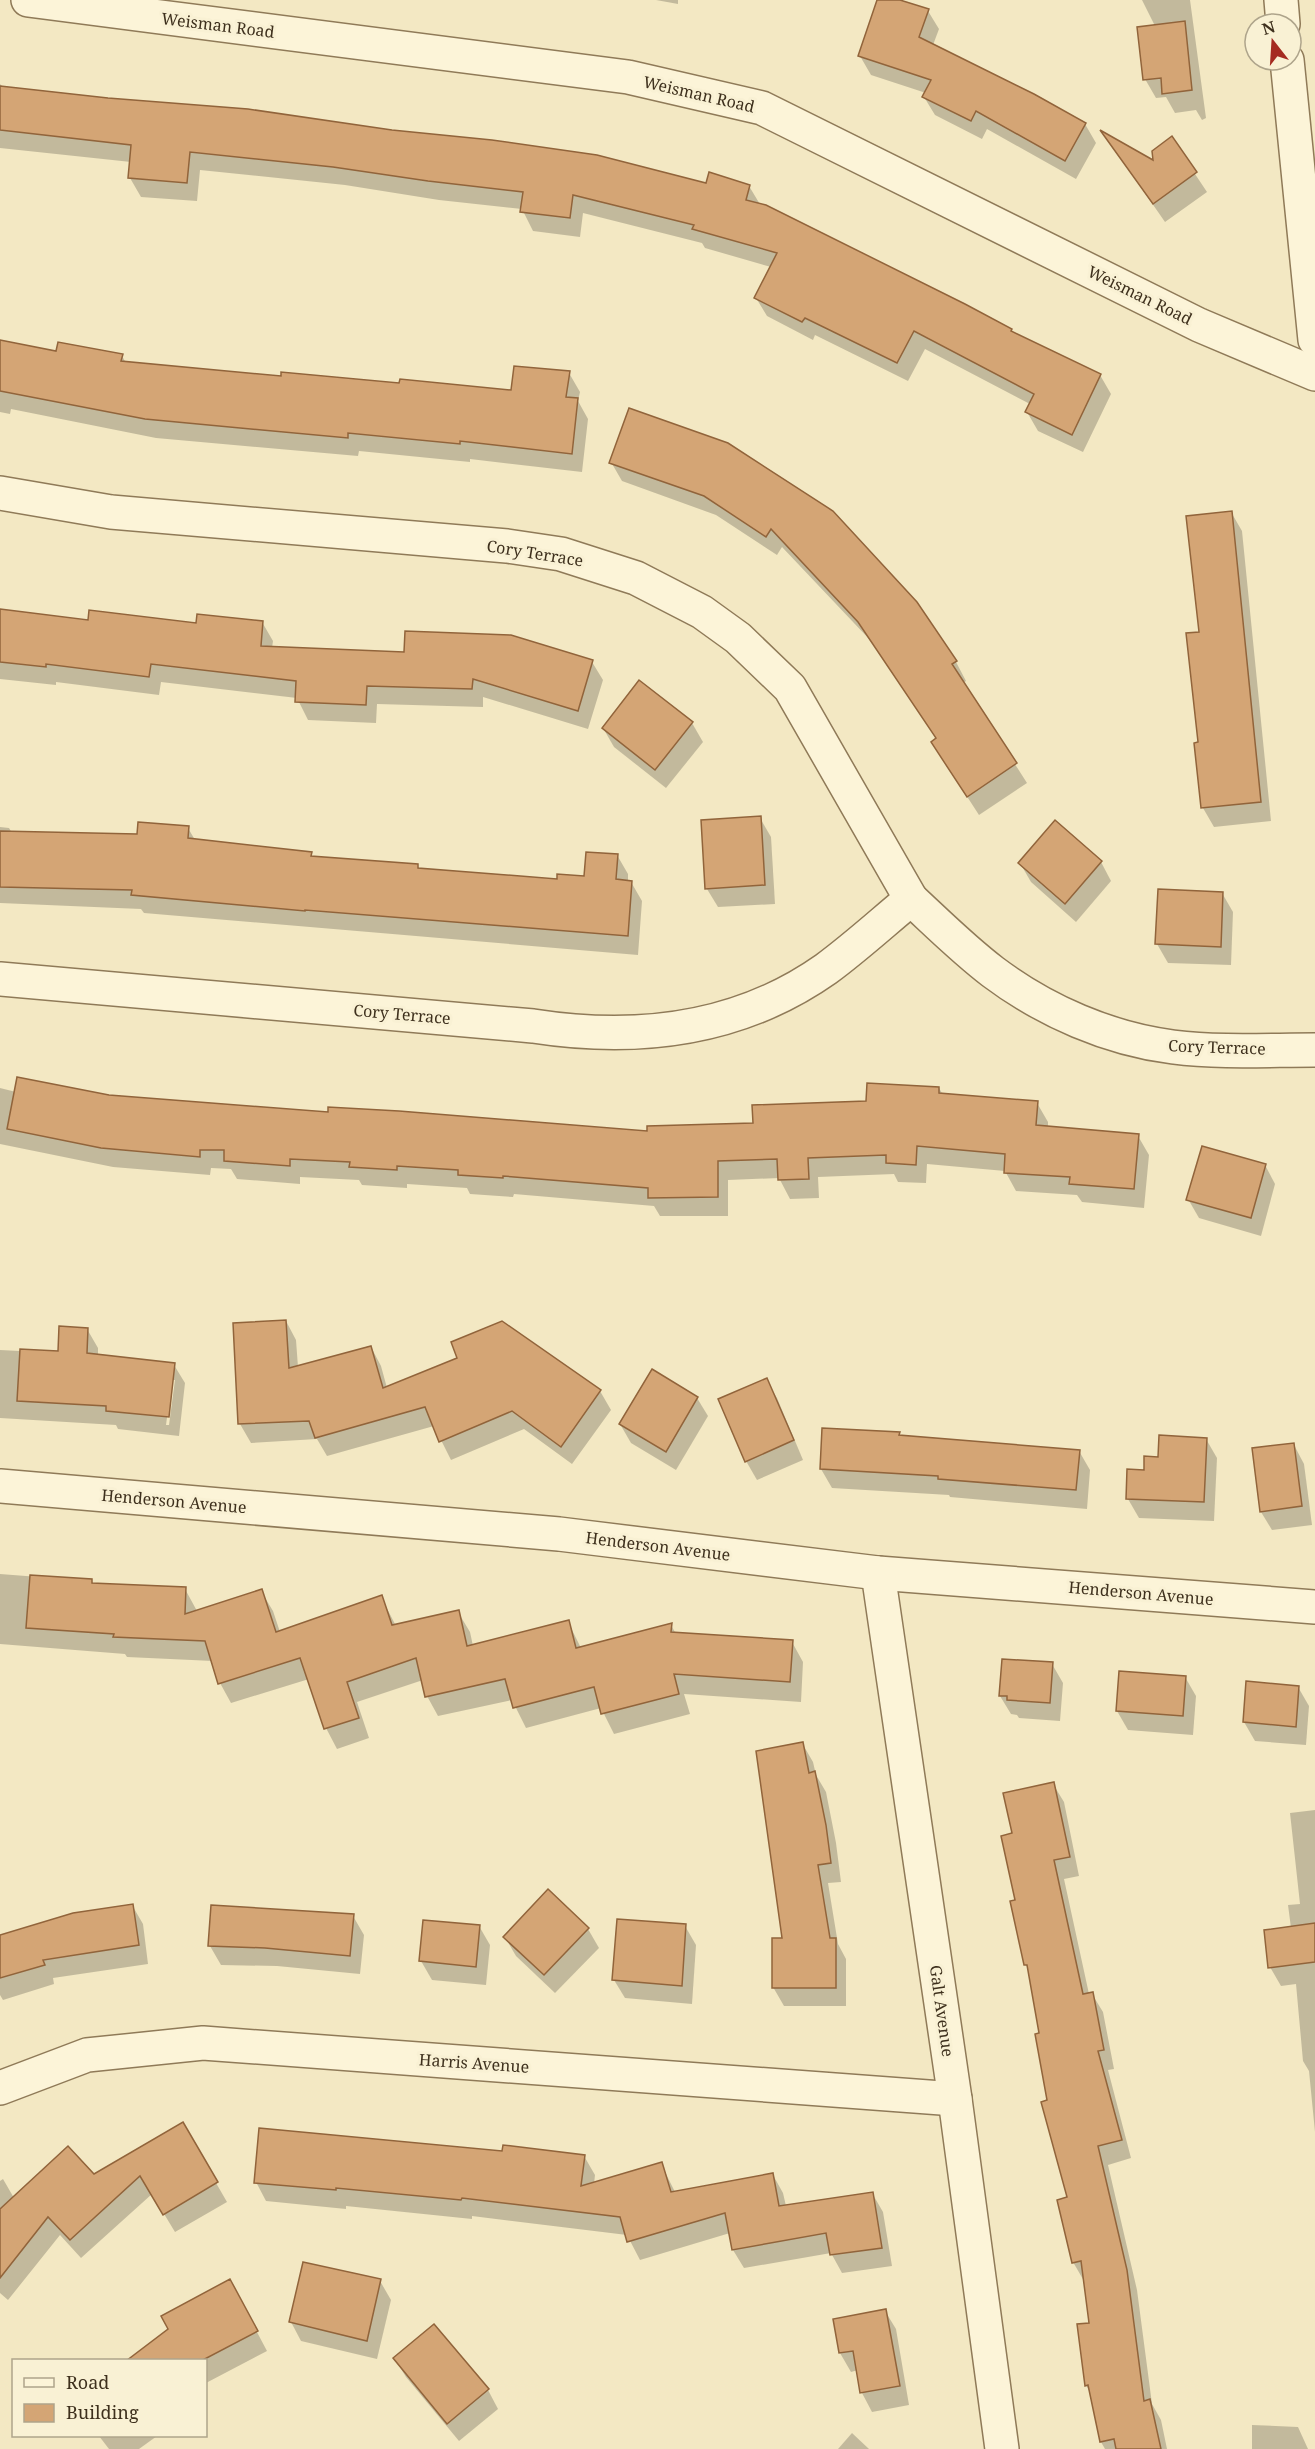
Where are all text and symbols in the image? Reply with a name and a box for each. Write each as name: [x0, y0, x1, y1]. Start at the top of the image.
street label: Weisman Road: [160, 7, 276, 43]
north arrow: [1243, 12, 1303, 72]
text: N: [1259, 15, 1278, 40]
street label: Weisman Road: [641, 70, 757, 118]
street label: Weisman Road: [1084, 260, 1196, 330]
street label: Cory Terrace: [485, 535, 585, 571]
street label: Cory Terrace: [352, 999, 452, 1029]
street label: Cory Terrace: [1168, 1034, 1266, 1060]
street label: Henderson Avenue: [101, 1484, 247, 1518]
street label: Henderson Avenue: [584, 1526, 732, 1566]
street label: Henderson Avenue: [1068, 1576, 1214, 1610]
street label: Galt Avenue: [925, 1964, 959, 2058]
street label: Harris Avenue: [418, 2048, 530, 2078]
legend: [12, 2359, 207, 2437]
text: Road: [66, 2370, 109, 2394]
text: Building: [66, 2400, 139, 2424]

